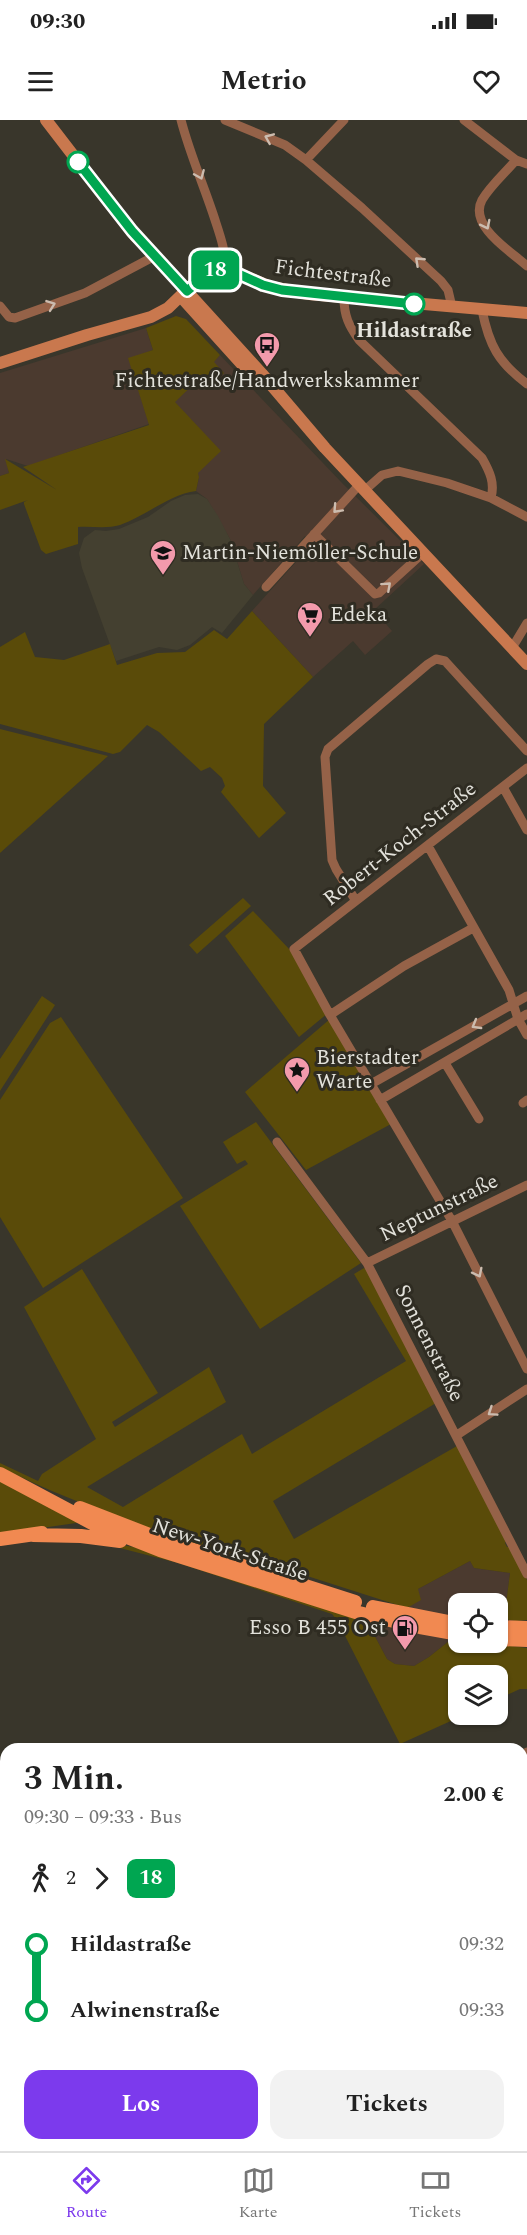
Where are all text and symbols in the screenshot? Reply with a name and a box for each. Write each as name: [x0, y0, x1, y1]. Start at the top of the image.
text: 09:30: [30, 5, 85, 38]
text: Metrio: [220, 60, 307, 102]
icon: menu: [24, 65, 57, 98]
icon: heart: [470, 65, 503, 98]
one-way arrow: [264, 133, 275, 145]
unlabelled marker: [67, 151, 89, 173]
one-way arrow: [193, 169, 205, 180]
one-way arrow: [478, 219, 490, 230]
line badge: 18: [188, 250, 242, 290]
street label: Fichtestraße: [273, 251, 393, 297]
text: 18: [203, 254, 227, 286]
one-way arrow: [416, 257, 426, 268]
marker: Hildastraße: [403, 293, 425, 315]
one-way arrow: [45, 300, 56, 313]
place label: Hildastraße: [356, 315, 472, 347]
bus stop icon: Fichtestraße/Handwerkskammer: [252, 330, 282, 368]
place label: Fichtestraße/Handwerkskammer: [115, 365, 419, 397]
one-way arrow: [333, 502, 344, 513]
place label: Martin-Niemöller-Schule: [182, 537, 418, 569]
school or university icon: Martin-Niemöller-Schule: [148, 538, 178, 576]
one-way arrow: [380, 582, 391, 593]
place label: Edeka: [330, 599, 388, 631]
supermarket icon: Edeka: [295, 600, 325, 638]
street label: Robert-Koch-Straße: [316, 774, 484, 914]
one-way arrow: [472, 1017, 482, 1029]
place label: Bierstadter Warte: [316, 1042, 419, 1098]
place icon: Bierstadter Warte: [282, 1055, 312, 1093]
street label: Neptunstraße: [374, 1165, 504, 1251]
one-way arrow: [471, 1267, 482, 1278]
street label: Sonnenstraße: [386, 1279, 472, 1407]
one-way arrow: [488, 1405, 499, 1416]
street label: New-York-Straße: [148, 1510, 312, 1590]
map controls: [448, 1593, 508, 1725]
button: locate: [448, 1593, 508, 1653]
place label: Esso B 455 Ost: [249, 1612, 386, 1644]
fuel station icon: Esso B 455 Ost: [390, 1613, 420, 1651]
button: layers: [448, 1665, 508, 1725]
text: 3 Min.: [24, 1754, 124, 1804]
text: 2.00 €: [443, 1778, 504, 1811]
text: 09:30 – 09:33 · Bus: [24, 1802, 182, 1832]
icon: walk: [24, 1862, 57, 1895]
icon: forward: [85, 1862, 118, 1895]
text: 18: [139, 1862, 163, 1894]
text: 2: [66, 1863, 76, 1893]
text: Hildastraße: [70, 1928, 192, 1961]
text: 09:32: [459, 1929, 504, 1959]
text: Alwinenstraße: [70, 1994, 220, 2027]
text: 09:33: [459, 1995, 504, 2025]
button: Los: [24, 2070, 258, 2139]
button: Tickets: [270, 2070, 504, 2139]
tab: Route: [66, 2164, 107, 2224]
tab: Karte: [239, 2164, 278, 2224]
tab: Tickets: [409, 2164, 461, 2224]

